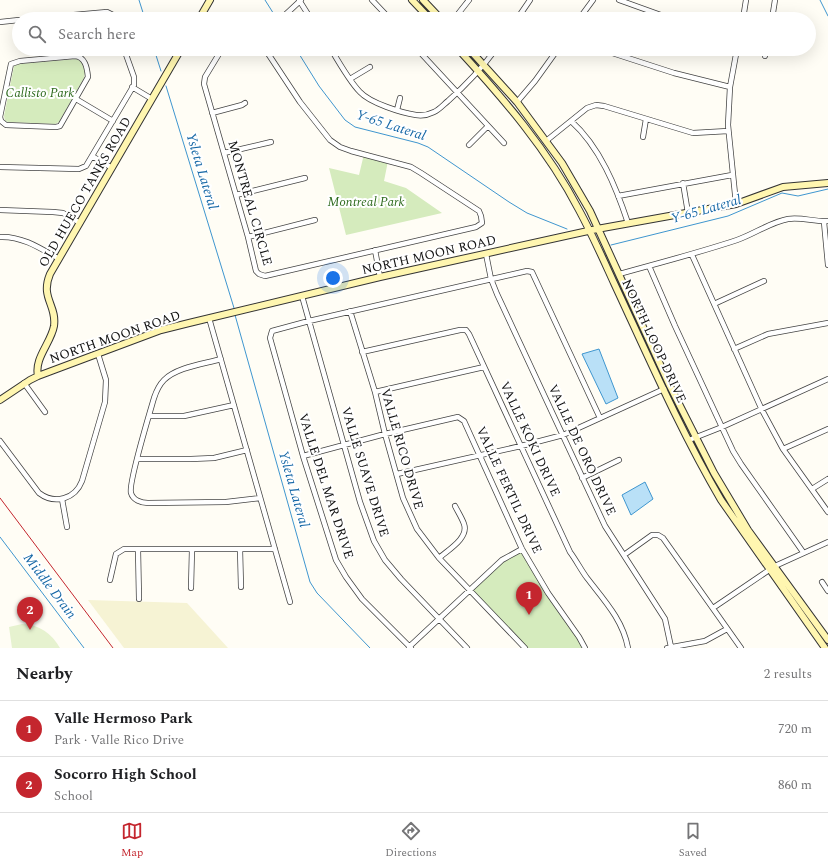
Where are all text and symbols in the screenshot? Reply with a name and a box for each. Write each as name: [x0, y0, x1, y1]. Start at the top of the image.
search box: [12, 12, 816, 56]
icon: search: [26, 23, 48, 45]
text: Search here: [58, 23, 136, 46]
park label: Callisto Park: [6, 83, 74, 103]
water label: Y-65 Lateral: [353, 104, 429, 146]
street label: OLD HUECO TANKS ROAD: [34, 113, 136, 271]
water label: Ysleta Lateral: [180, 130, 224, 212]
street label: MONTREAL CIRCLE: [223, 138, 277, 268]
water label: Y-65 Lateral: [668, 189, 744, 229]
park label: Montreal Park: [327, 192, 405, 212]
street label: NORTH MOON ROAD: [360, 230, 498, 280]
your location: [323, 268, 343, 288]
street label: NORTH LOOP DRIVE: [616, 276, 692, 406]
street label: NORTH MOON ROAD: [47, 305, 183, 369]
street label: VALLE KOKI DRIVE: [495, 378, 565, 500]
street label: VALLE DE ORO DRIVE: [543, 381, 621, 519]
street label: VALLE RICO DRIVE: [375, 386, 429, 512]
street label: VALLE SUAVE DRIVE: [336, 405, 394, 539]
street label: VALLE DEL MAR DRIVE: [293, 411, 359, 561]
street label: VALLE FERTIL DRIVE: [471, 423, 547, 557]
water label: Ysleta Lateral: [273, 448, 315, 530]
water label: Middle Drain: [18, 549, 82, 624]
pin: 1: [516, 582, 542, 615]
pin: 2: [17, 597, 43, 630]
text: Nearby: [16, 661, 72, 687]
text: 2 results: [764, 664, 812, 684]
text: Valle Hermoso Park: [54, 707, 193, 730]
text: 1: [25, 719, 33, 739]
text: 720 m: [778, 719, 812, 739]
text: Park · Valle Rico Drive: [54, 730, 184, 750]
text: Socorro High School: [54, 763, 197, 786]
text: 2: [25, 775, 33, 795]
text: 860 m: [778, 775, 812, 795]
text: School: [54, 786, 93, 806]
tab: Map: [121, 820, 143, 861]
tab: Directions: [385, 820, 437, 861]
tab: Saved: [679, 820, 707, 861]

